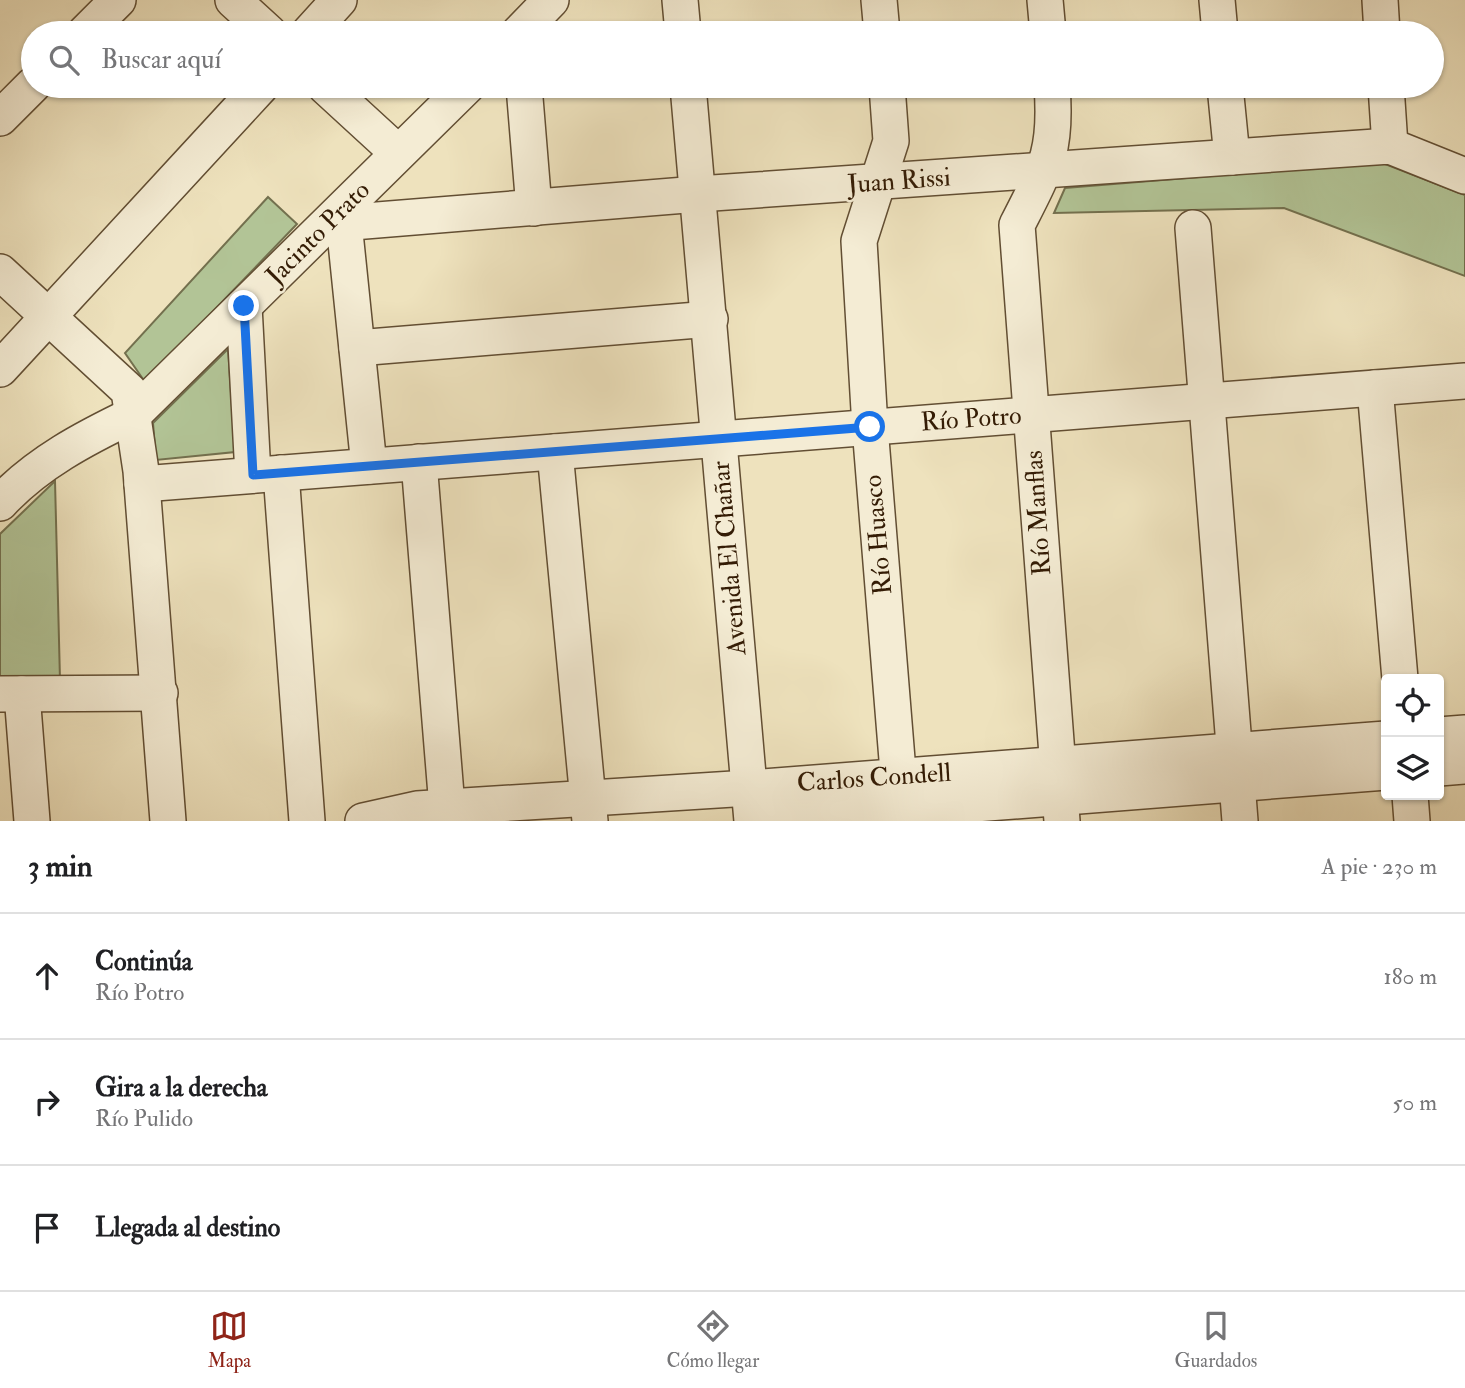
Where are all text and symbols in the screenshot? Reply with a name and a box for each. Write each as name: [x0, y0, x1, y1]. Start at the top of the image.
search box: [21, 21, 1444, 98]
icon: search: [45, 41, 83, 79]
text: Buscar aquí: [101, 44, 221, 76]
street label: Juan Rissi: [845, 161, 952, 201]
street label: Jacinto Prato: [259, 174, 377, 292]
route end: [228, 290, 259, 321]
street label: Río Potro: [920, 400, 1022, 438]
route start: [854, 411, 885, 442]
street label: Río Manflas: [1018, 449, 1058, 577]
street label: Avenida El Chañar: [705, 459, 754, 657]
street label: Río Huasco: [857, 474, 899, 596]
map controls: [1381, 674, 1444, 800]
button: locate: [1381, 674, 1444, 737]
button: layers: [1381, 737, 1444, 800]
street label: Carlos Condell: [796, 757, 953, 799]
text: 3 min: [28, 848, 93, 885]
text: A pie · 230 m: [1321, 852, 1437, 881]
text: Continúa: [95, 946, 193, 978]
icon: ahead: [28, 957, 66, 995]
text: 180 m: [1384, 962, 1437, 991]
text: Río Potro: [95, 978, 184, 1007]
text: Gira a la derecha: [95, 1072, 268, 1104]
icon: right: [28, 1083, 66, 1121]
text: 50 m: [1393, 1088, 1437, 1117]
text: Río Pulido: [95, 1104, 193, 1133]
icon: arrive: [28, 1209, 66, 1247]
text: Llegada al destino: [95, 1212, 280, 1244]
tab: Mapa: [208, 1307, 251, 1373]
tab: Cómo llegar: [666, 1307, 759, 1373]
tab: Guardados: [1175, 1307, 1257, 1373]

